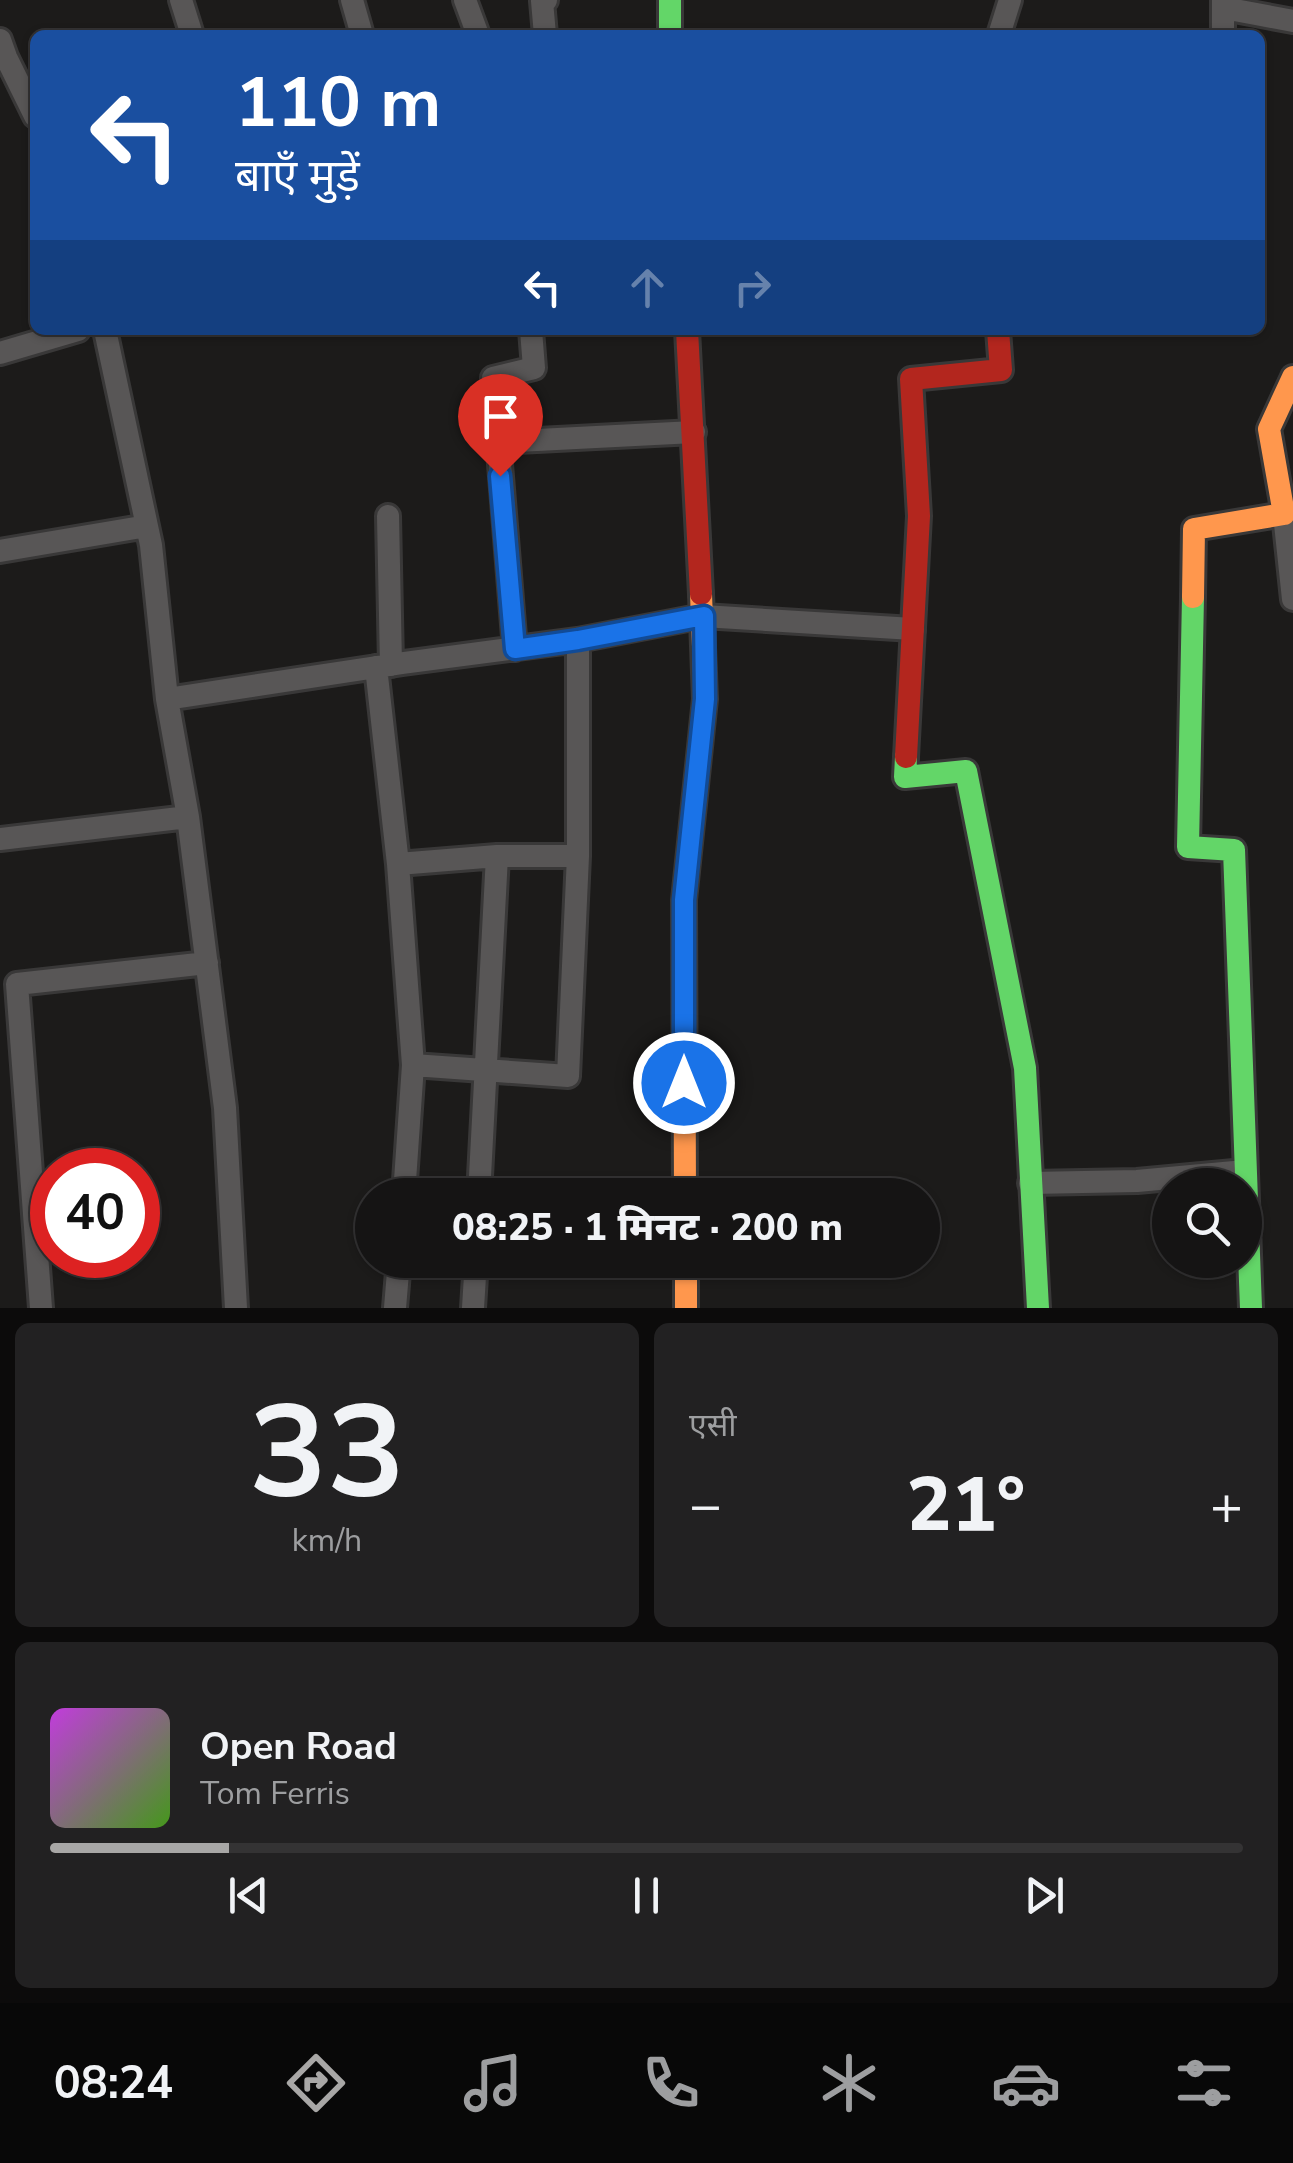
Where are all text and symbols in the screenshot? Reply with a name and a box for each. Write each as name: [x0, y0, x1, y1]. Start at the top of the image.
text: 110 m: [235, 55, 441, 151]
icon: left: [70, 70, 200, 200]
text: बाएँ मुड़ें: [235, 146, 360, 207]
icon: left: [515, 260, 570, 315]
icon: ahead: [620, 260, 675, 315]
icon: right: [725, 260, 780, 315]
pin: [458, 374, 543, 477]
icon: arrive: [473, 389, 528, 444]
position arrow: [632, 1031, 736, 1135]
speed limit sign: 40: [30, 1148, 160, 1278]
map controls: [1152, 1168, 1262, 1278]
button: search: [1152, 1168, 1262, 1278]
text: 08:25 · 1 मिनट · 200 m: [452, 1202, 843, 1253]
text: 33: [249, 1365, 405, 1542]
text: एसी: [689, 1404, 737, 1447]
text: 21°: [907, 1454, 1025, 1556]
text: −: [689, 1468, 722, 1543]
text: +: [1210, 1468, 1243, 1543]
text: km/h: [292, 1519, 362, 1562]
text: Open Road: [200, 1721, 397, 1772]
text: Tom Ferris: [200, 1772, 350, 1815]
icon: previous: [221, 1868, 276, 1923]
icon: pause: [619, 1868, 674, 1923]
icon: next: [1017, 1868, 1072, 1923]
icon: directions: [281, 2048, 351, 2118]
icon: music: [458, 2048, 528, 2118]
icon: phone: [636, 2048, 706, 2118]
icon: climate: [814, 2048, 884, 2118]
icon: car: [991, 2048, 1061, 2118]
icon: filters: [1169, 2048, 1239, 2118]
text: 08:24: [54, 2053, 173, 2114]

